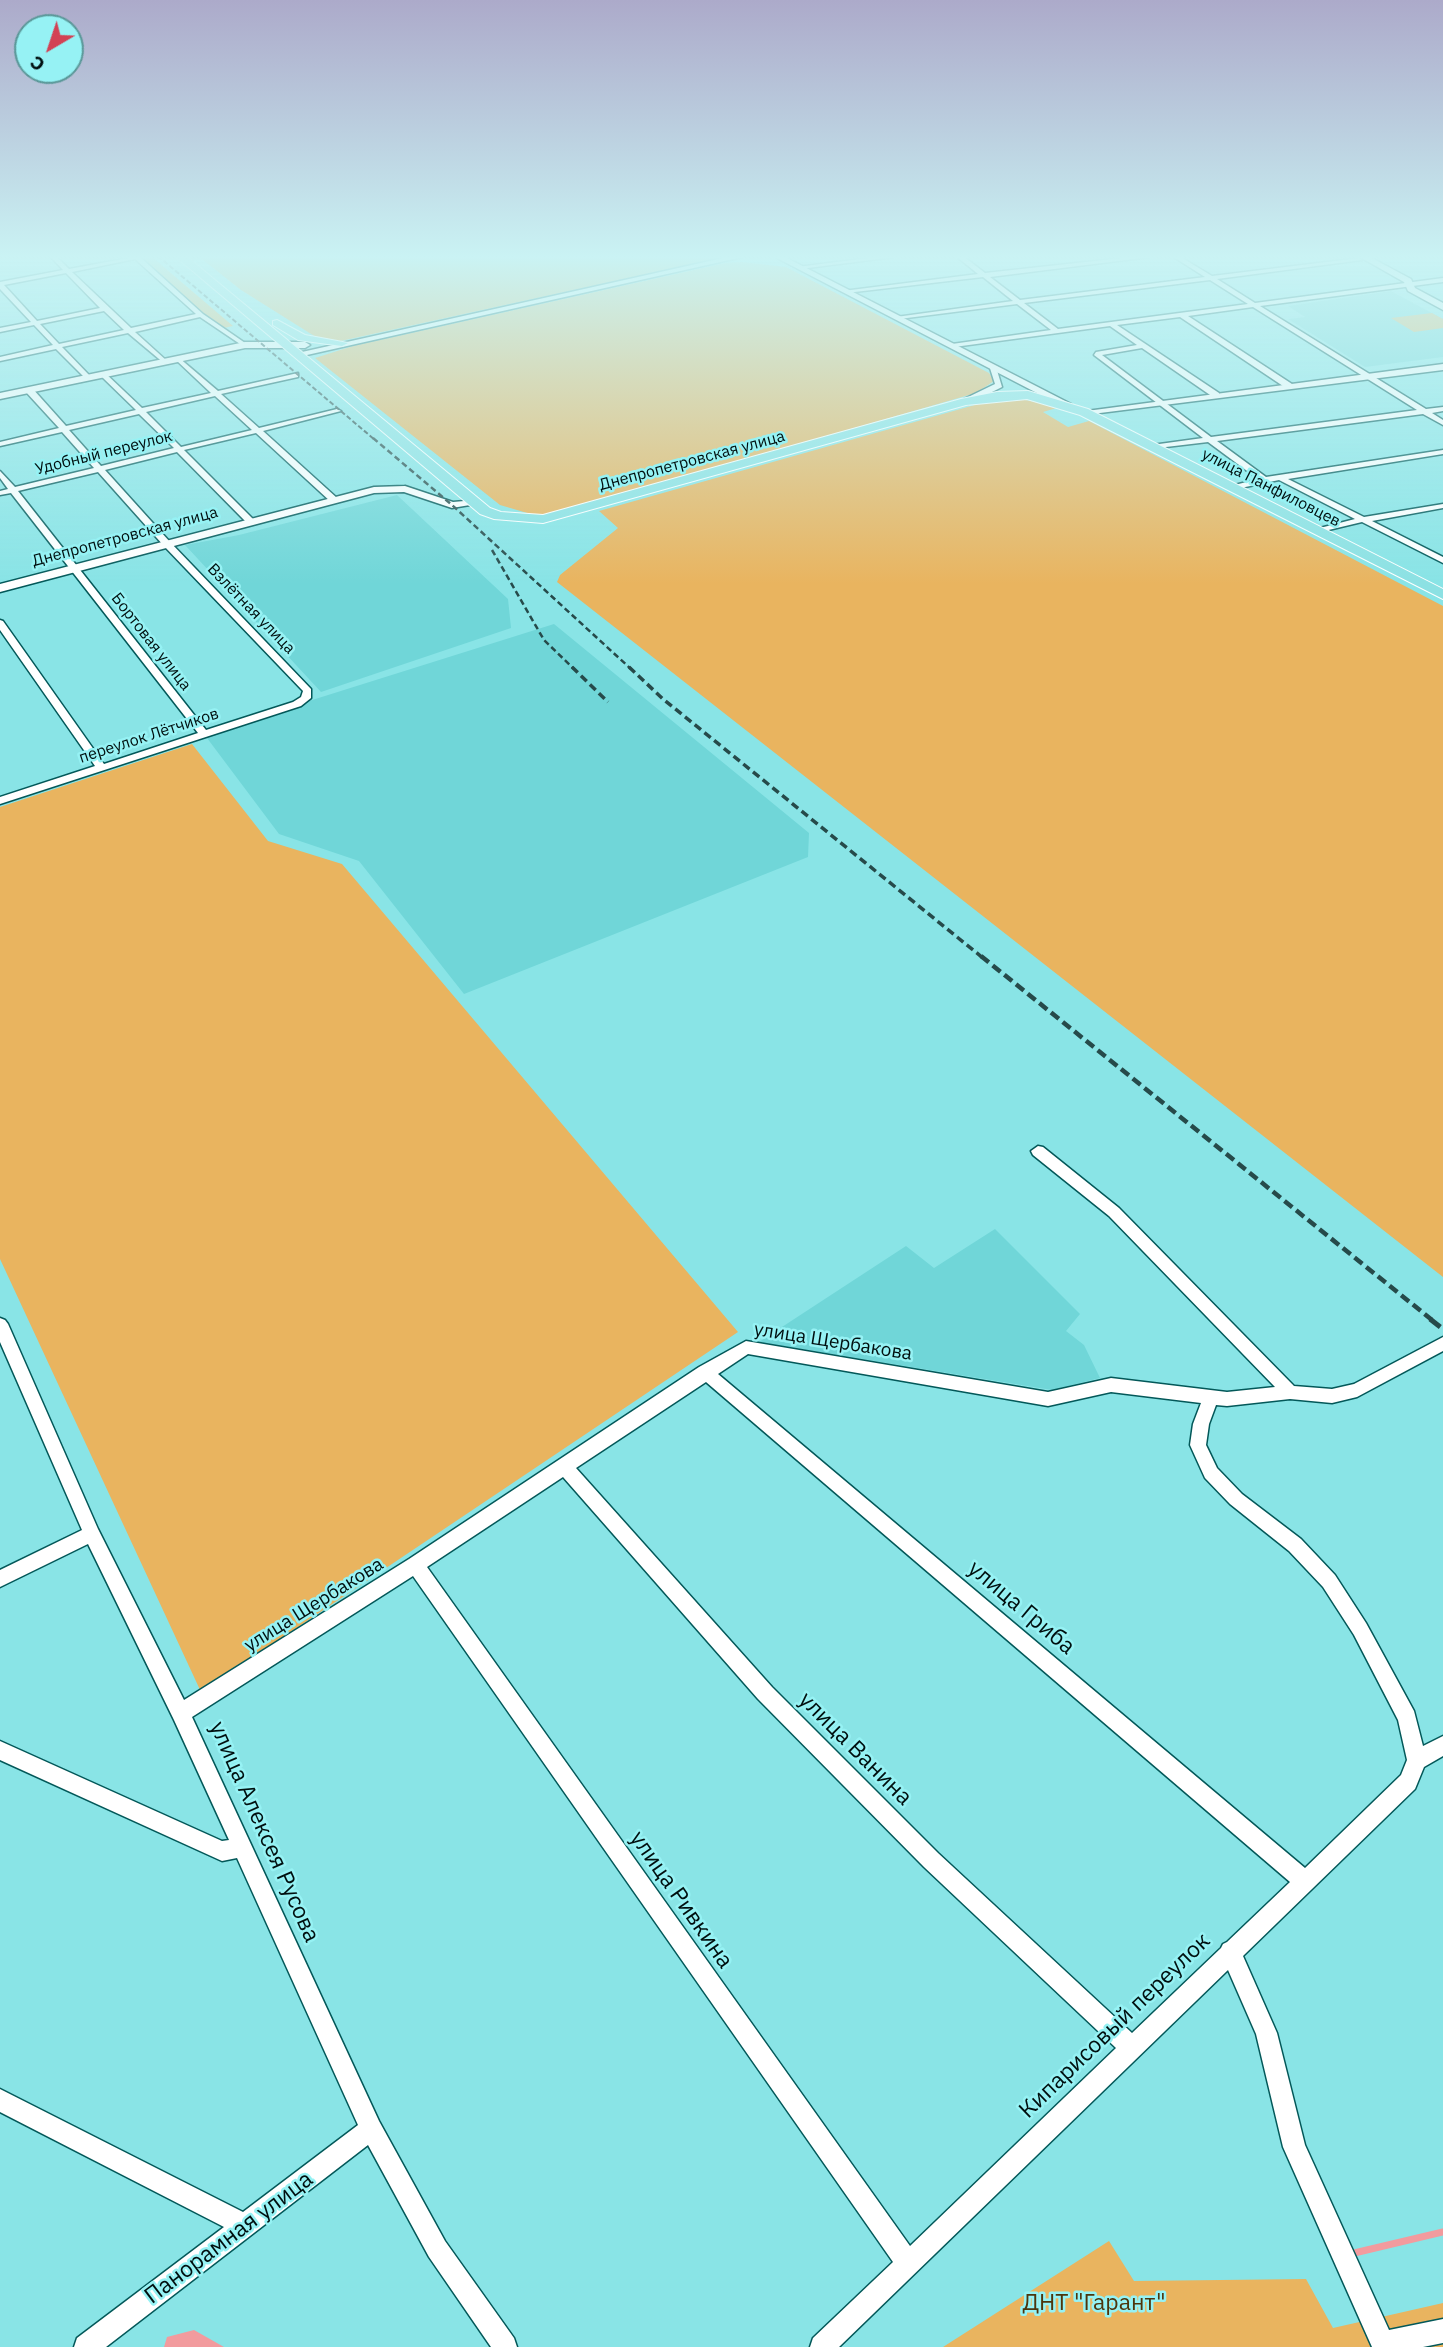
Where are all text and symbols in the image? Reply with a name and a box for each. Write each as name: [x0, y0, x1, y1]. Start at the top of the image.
north arrow: [14, 14, 84, 84]
text: С: [25, 51, 49, 77]
street label: Удобный переулок: [33, 427, 175, 479]
street label: Днепропетровская улица: [597, 427, 787, 495]
street label: улица Панфиловцев: [1199, 445, 1343, 531]
street label: Днепропетровская улица: [30, 503, 220, 571]
street label: Взлётная улица: [203, 560, 299, 658]
street label: Бортовая улица: [107, 589, 195, 695]
street label: переулок Лётчиков: [77, 704, 221, 768]
street label: улица Щербакова: [752, 1318, 914, 1366]
street label: улица Щербакова: [240, 1553, 388, 1657]
street label: улица Гриба: [962, 1555, 1080, 1661]
street label: улица Ванина: [792, 1686, 918, 1812]
street label: улица Алексея Русова: [203, 1717, 325, 1947]
street label: улица Ривкина: [623, 1826, 739, 1974]
street label: Кипарисовый переулок: [1014, 1928, 1216, 2124]
street label: Панорамная улица: [139, 2166, 319, 2310]
park label: ДНТ "Гарант": [1022, 2289, 1166, 2317]

